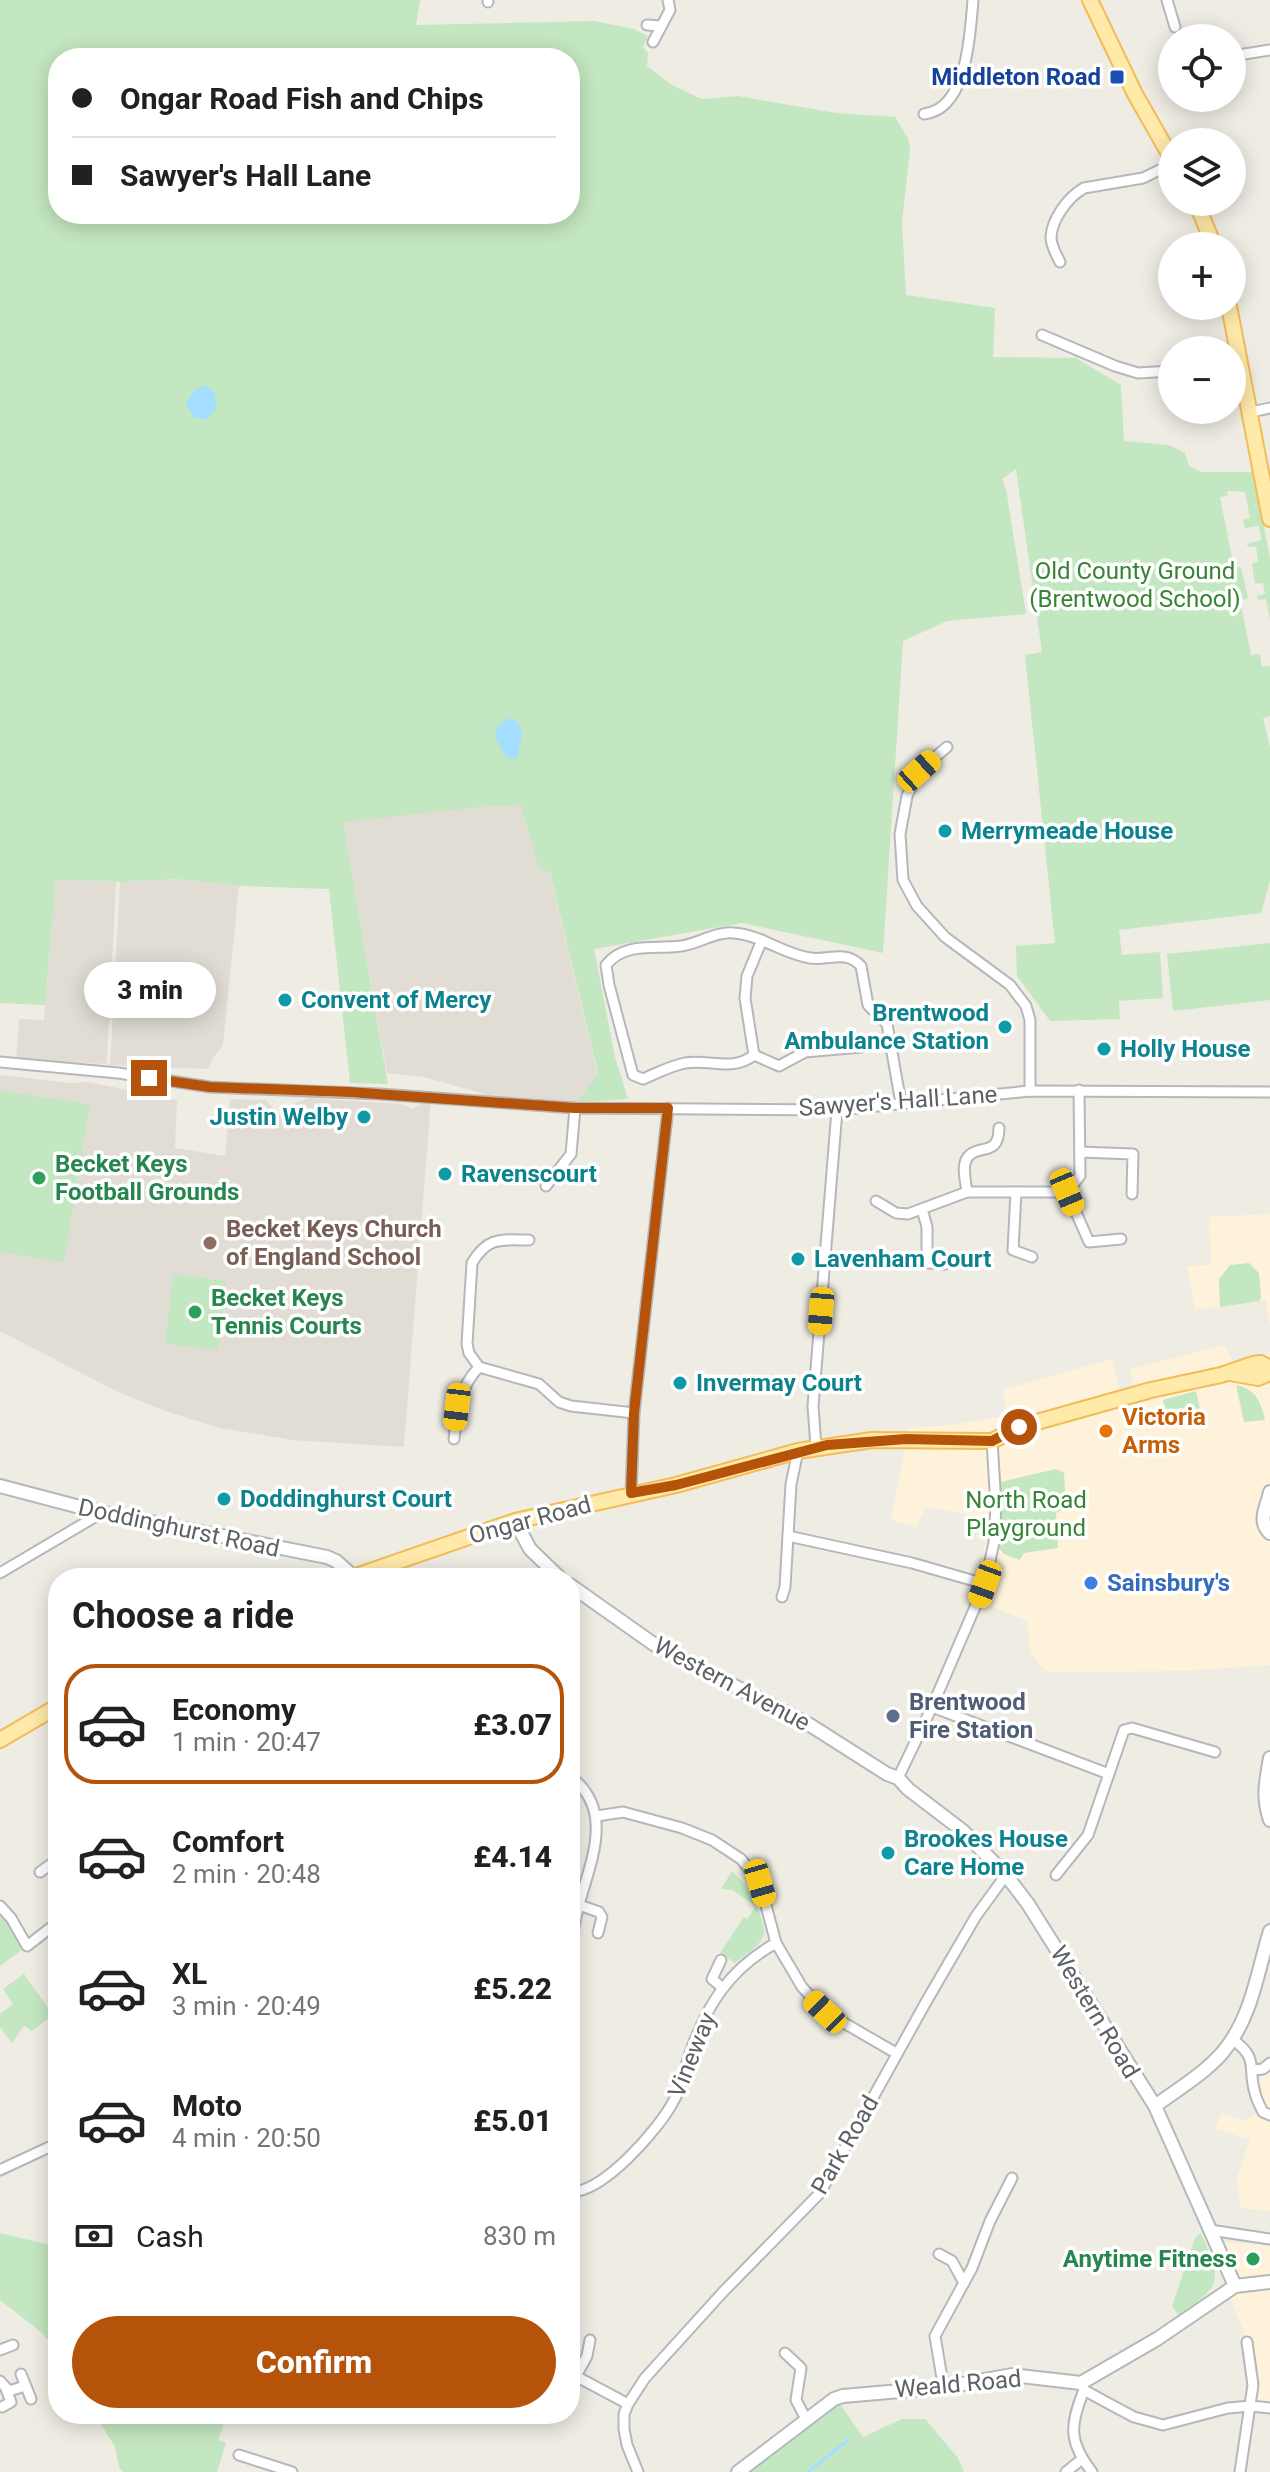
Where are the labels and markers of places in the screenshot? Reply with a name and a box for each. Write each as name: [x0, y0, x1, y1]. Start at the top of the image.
place label: Middleton Road: [931, 63, 1101, 91]
marker: Middleton Road: [1108, 68, 1126, 86]
place label: Merrymeade House: [961, 817, 1173, 845]
marker: Merrymeade House: [936, 822, 954, 840]
place label: Convent of Mercy: [301, 986, 492, 1014]
marker: Convent of Mercy: [276, 991, 294, 1009]
place label: Brentwood Ambulance Station: [784, 999, 989, 1055]
marker: Brentwood Ambulance Station: [996, 1018, 1014, 1036]
place label: Holly House: [1120, 1035, 1251, 1063]
marker: Holly House: [1095, 1040, 1113, 1058]
place label: Justin Welby: [210, 1103, 349, 1131]
marker: Justin Welby: [355, 1108, 373, 1126]
place label: Becket Keys Football Grounds: [55, 1150, 239, 1206]
place label: Ravenscourt: [461, 1160, 597, 1188]
marker: Ravenscourt: [436, 1165, 454, 1183]
marker: Becket Keys Football Grounds: [30, 1169, 48, 1187]
place label: Becket Keys Church of England School: [226, 1215, 442, 1271]
marker: Becket Keys Church of England School: [201, 1234, 219, 1252]
place label: Lavenham Court: [814, 1245, 991, 1273]
marker: Lavenham Court: [789, 1250, 807, 1268]
place label: Becket Keys Tennis Courts: [211, 1284, 362, 1340]
marker: Becket Keys Tennis Courts: [186, 1303, 204, 1321]
place label: Invermay Court: [696, 1369, 862, 1397]
marker: Invermay Court: [671, 1374, 689, 1392]
place label: Victoria Arms: [1122, 1403, 1206, 1459]
marker: Victoria Arms: [1097, 1422, 1115, 1440]
place label: Doddinghurst Court: [240, 1485, 452, 1513]
marker: Doddinghurst Court: [215, 1490, 233, 1508]
place label: Sainsbury's: [1107, 1569, 1230, 1597]
marker: Sainsbury's: [1082, 1574, 1100, 1592]
place label: Brentwood Fire Station: [909, 1688, 1033, 1744]
marker: Brentwood Fire Station: [884, 1707, 902, 1725]
place label: Brookes House Care Home: [904, 1825, 1068, 1881]
marker: Brookes House Care Home: [879, 1844, 897, 1862]
place label: Anytime Fitness: [1063, 2245, 1237, 2273]
marker: Anytime Fitness: [1244, 2250, 1262, 2268]

